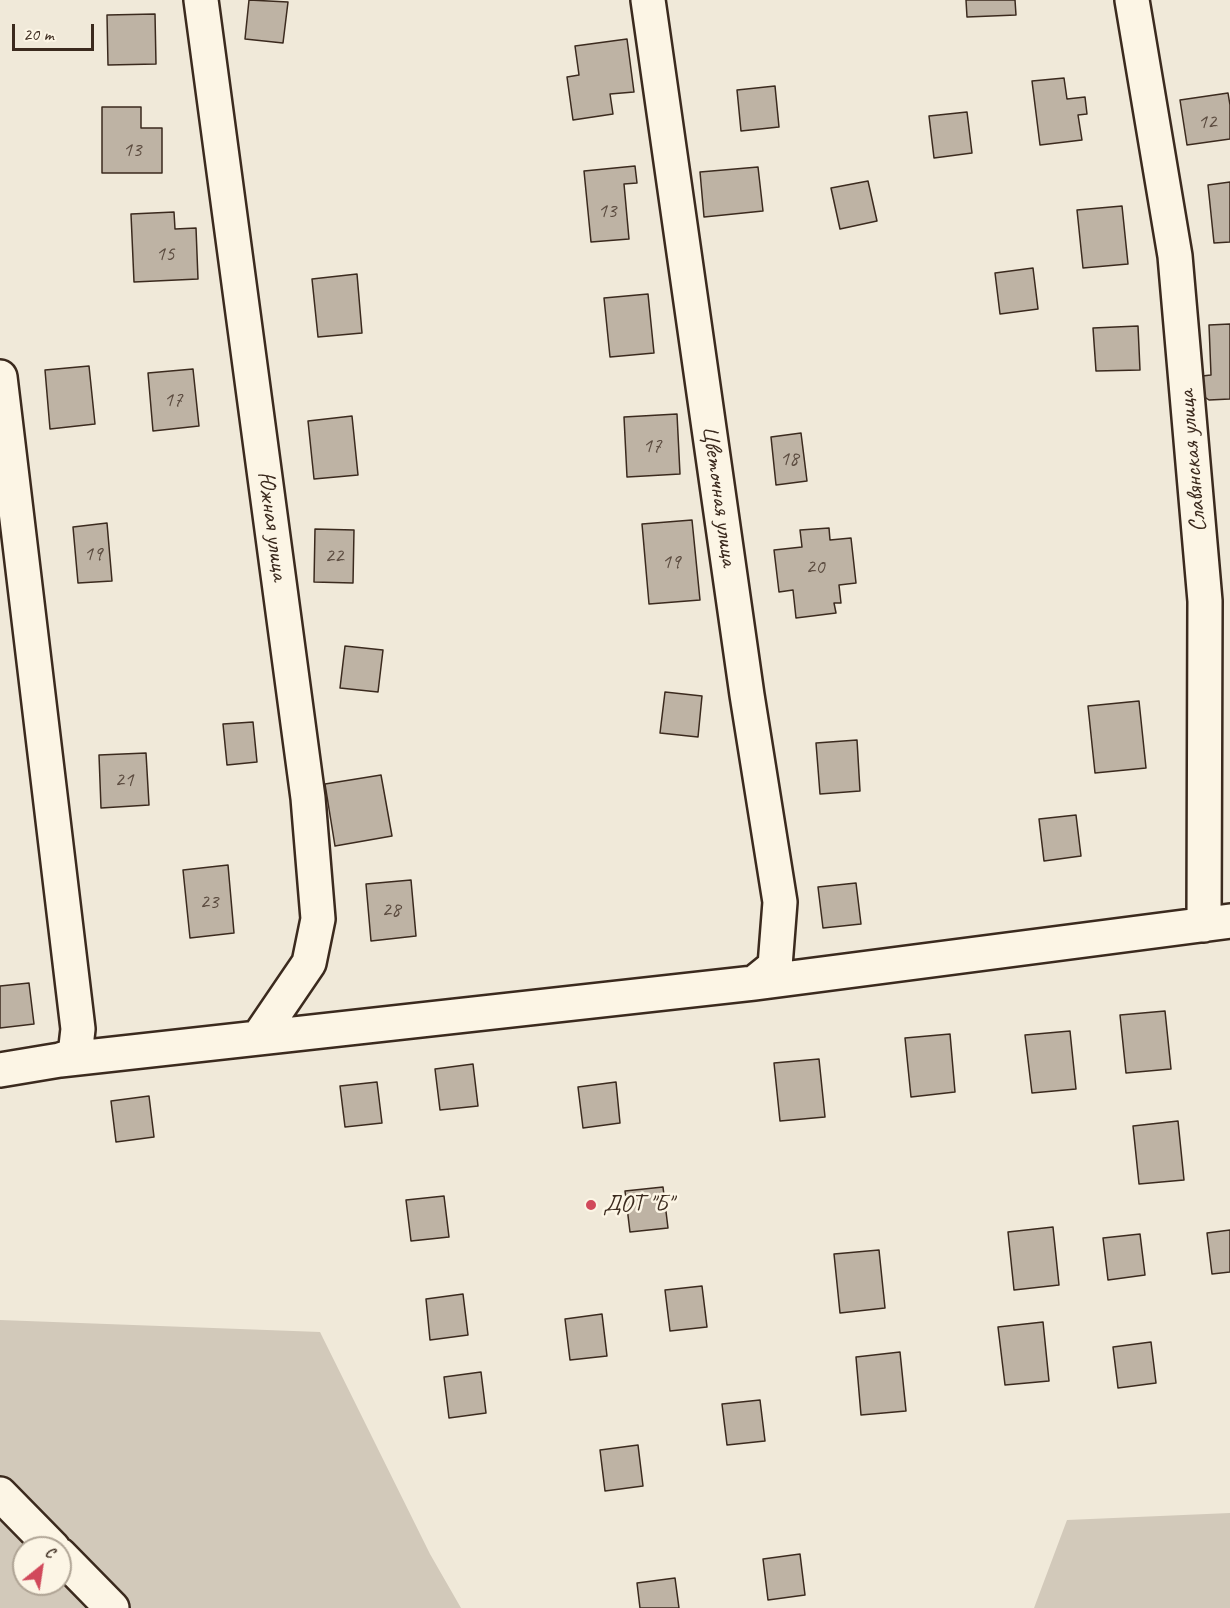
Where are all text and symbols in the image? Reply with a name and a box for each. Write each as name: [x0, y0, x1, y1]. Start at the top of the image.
scale bar: [15, 12, 98, 50]
text: 20 m: [23, 23, 54, 45]
house number: 12: [1198, 109, 1216, 135]
house number: 13: [123, 137, 141, 163]
house number: 13: [598, 198, 616, 224]
house number: 15: [156, 241, 174, 267]
house number: 17: [164, 387, 182, 413]
street label: Славянская улица: [1172, 389, 1214, 533]
street label: Цветочная улица: [695, 424, 743, 568]
house number: 17: [643, 433, 661, 459]
house number: 18: [780, 446, 798, 472]
street label: Южная улица: [250, 470, 294, 582]
house number: 19: [84, 541, 102, 567]
house number: 22: [325, 543, 343, 569]
house number: 19: [662, 549, 680, 575]
house number: 20: [806, 554, 824, 580]
house number: 21: [115, 767, 133, 793]
house number: 23: [200, 889, 218, 915]
house number: 28: [382, 897, 400, 923]
place label: ДОТ "Б": [603, 1191, 673, 1219]
marker: ДОТ "Б": [584, 1198, 598, 1212]
north arrow: [12, 1536, 72, 1596]
text: С: [42, 1542, 58, 1563]

